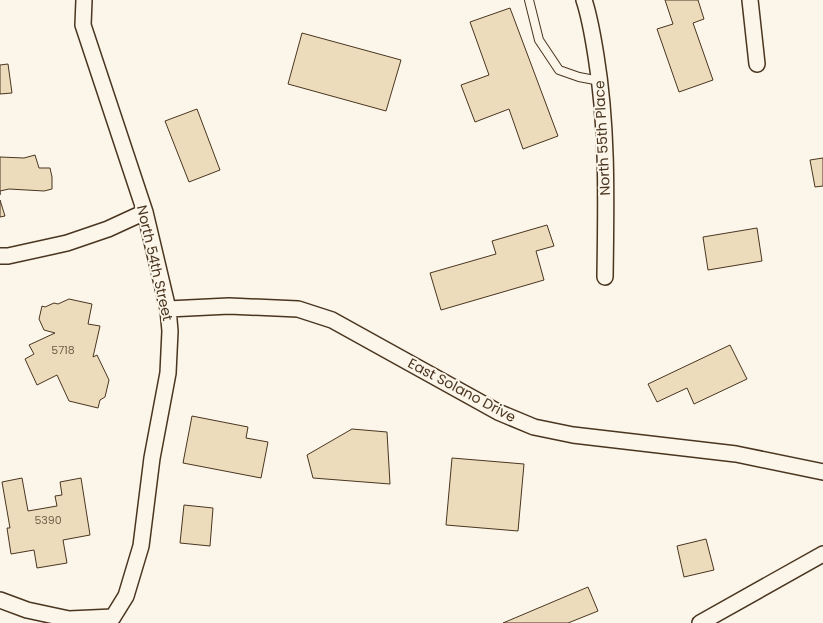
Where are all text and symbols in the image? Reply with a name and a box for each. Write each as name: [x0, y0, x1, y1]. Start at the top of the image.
street label: North 55th Place: [589, 80, 615, 196]
street label: North 54th Street: [132, 203, 178, 323]
house number: 5718: [51, 342, 75, 358]
street label: East Solano Drive: [404, 353, 520, 427]
house number: 5390: [34, 512, 62, 528]

